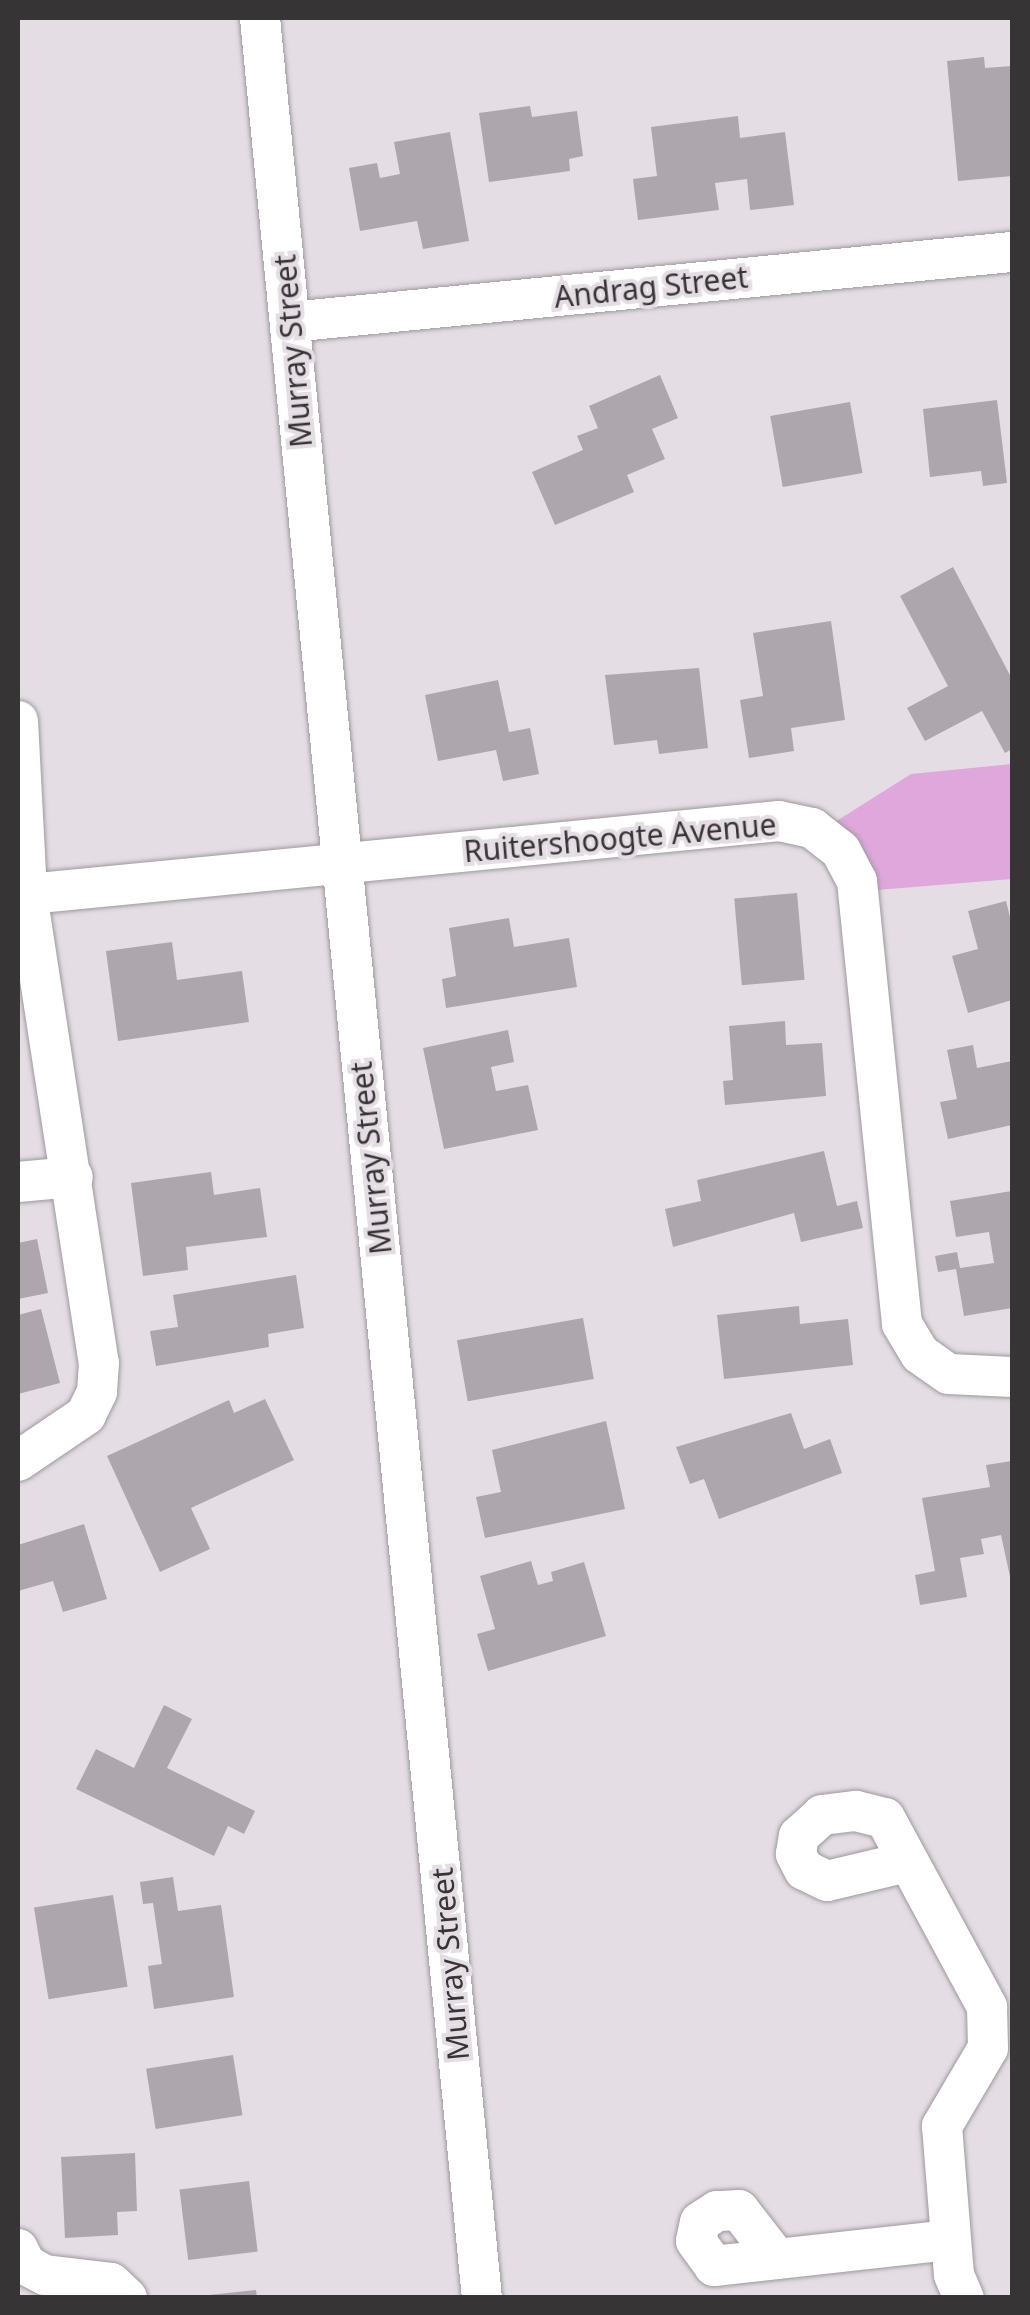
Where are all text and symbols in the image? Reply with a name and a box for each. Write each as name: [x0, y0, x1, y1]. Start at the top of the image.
street label: Murray Street: [267, 253, 319, 449]
street label: Andrag Street: [552, 259, 750, 315]
street label: Ruitershoogte Avenue: [462, 806, 778, 870]
street label: Murray Street: [343, 1060, 399, 1256]
street label: Murray Street: [424, 1866, 476, 2062]

